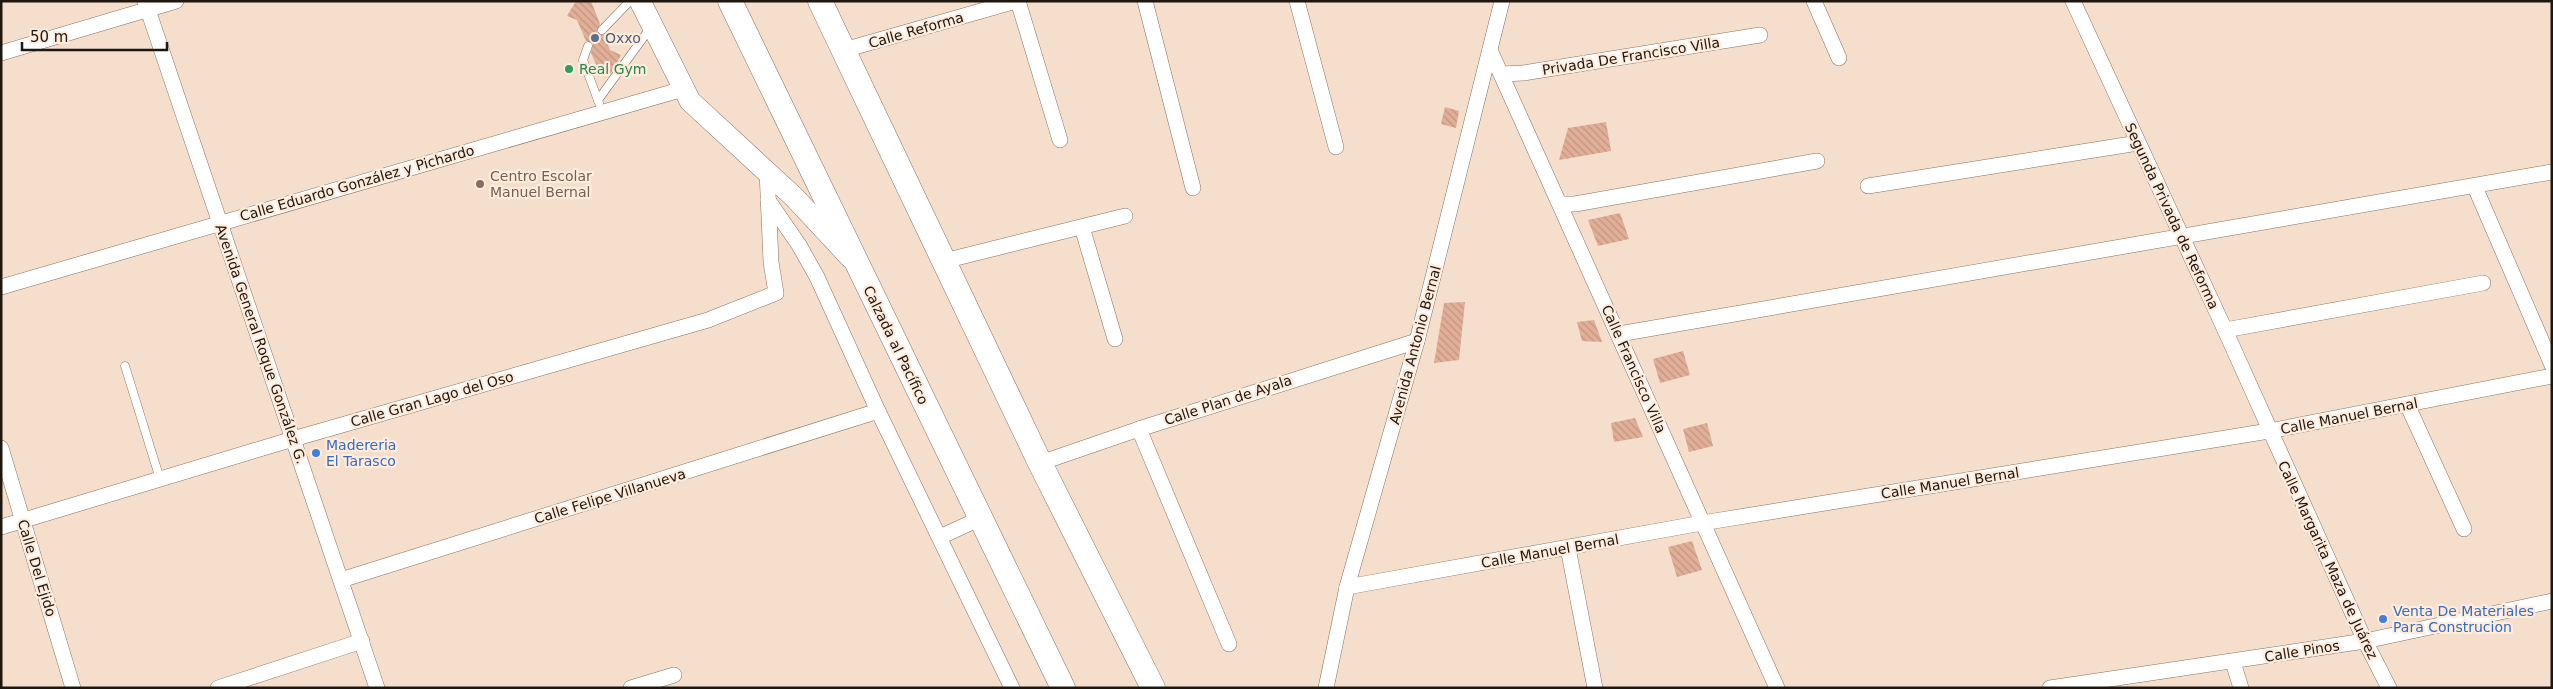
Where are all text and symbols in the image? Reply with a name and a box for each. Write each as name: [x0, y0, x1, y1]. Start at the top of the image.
street label: Calle Reforma: [867, 9, 965, 51]
scale bar: [22, 20, 168, 52]
text: 50 m: [30, 28, 68, 46]
place label: Oxxo: [605, 30, 641, 46]
marker: Oxxo: [589, 32, 601, 44]
street label: Privada De Francisco Villa: [1541, 34, 1721, 78]
place label: Real Gym: [579, 61, 646, 77]
marker: Real Gym: [563, 63, 575, 75]
street label: Segunda Privada de Reforma: [2122, 120, 2222, 312]
street label: Calle Eduardo González y Pichardo: [238, 142, 476, 224]
place label: Centro Escolar Manuel Bernal: [490, 168, 592, 200]
marker: Centro Escolar Manuel Bernal: [474, 178, 486, 190]
street label: Avenida General Roque González G.: [212, 222, 310, 466]
street label: Avenida Antonio Bernal: [1386, 264, 1444, 426]
street label: Calzada al Pacífico: [860, 283, 932, 407]
street label: Calle Francisco Villa: [1599, 302, 1669, 436]
street label: Calle Gran Lago del Oso: [349, 368, 515, 430]
street label: Calle Plan de Ayala: [1162, 372, 1294, 428]
street label: Calle Manuel Bernal: [2279, 395, 2419, 437]
place label: Madereria El Tarasco: [326, 437, 396, 469]
marker: Madereria El Tarasco: [310, 447, 322, 459]
street label: Calle Margarita Maza de Juárez: [2275, 458, 2381, 662]
street label: Calle Manuel Bernal: [1880, 464, 2020, 502]
street label: Calle Felipe Villanueva: [532, 465, 688, 527]
street label: Calle Del Ejido: [15, 517, 59, 619]
street label: Calle Manuel Bernal: [1480, 531, 1620, 571]
place label: Venta De Materiales Para Construcion: [2393, 603, 2534, 635]
marker: Venta De Materiales Para Construcion: [2377, 613, 2389, 625]
street label: Calle Pinos: [2263, 637, 2341, 665]

